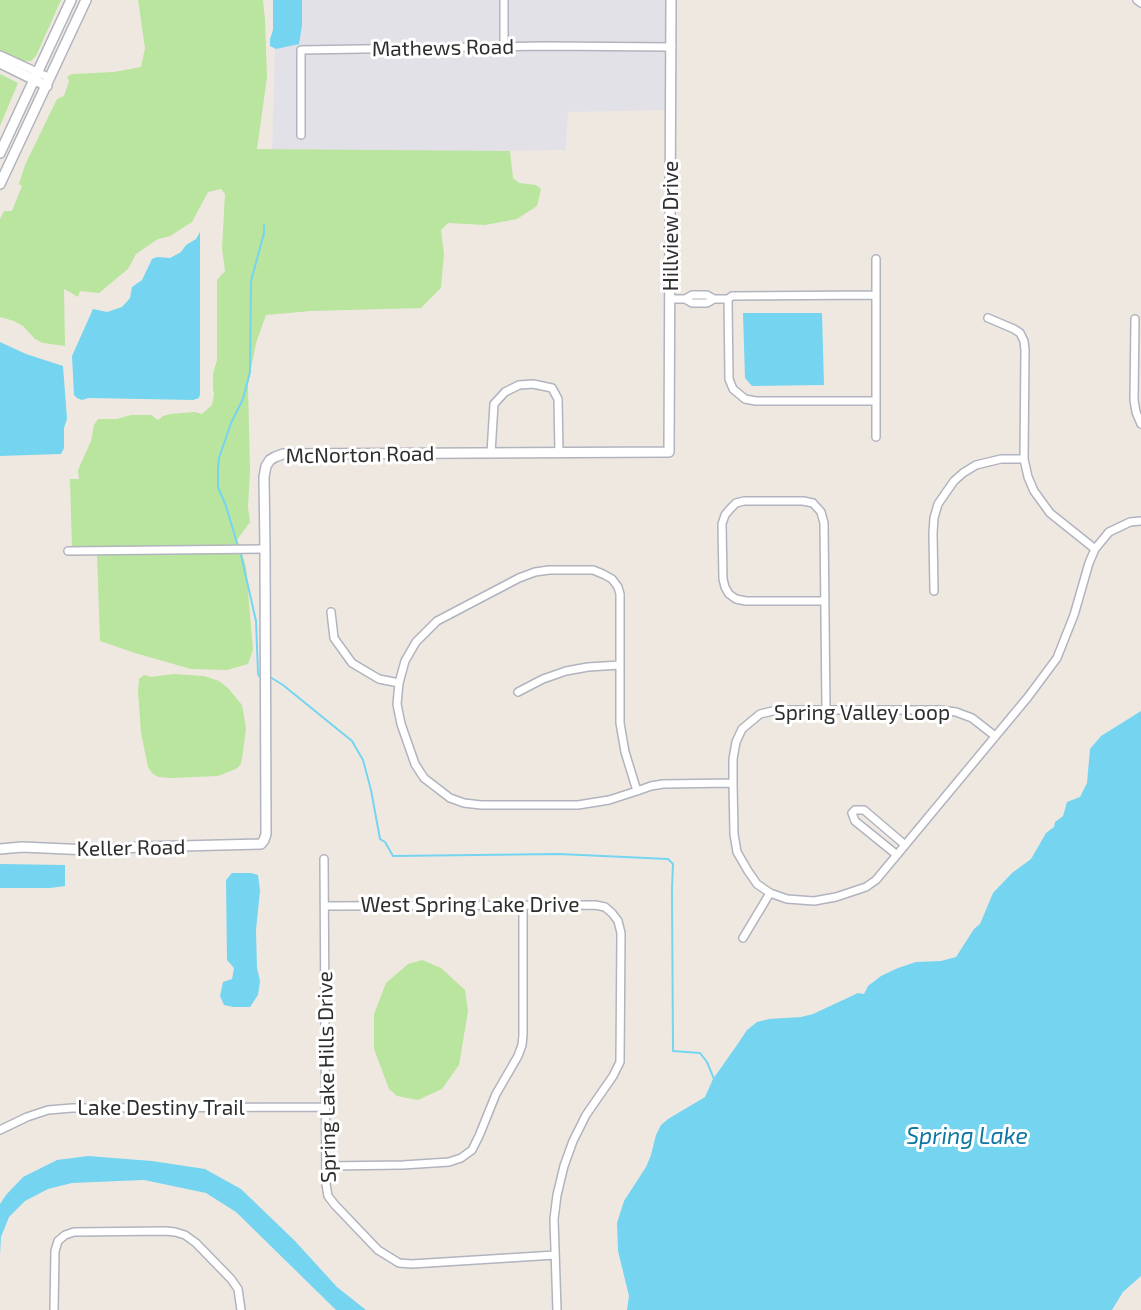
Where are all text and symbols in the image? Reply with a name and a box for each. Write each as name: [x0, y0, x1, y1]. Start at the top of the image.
street label: Mathews Road: [372, 34, 514, 62]
street label: Hillview Drive: [658, 161, 684, 291]
street label: McNorton Road: [285, 441, 435, 469]
street label: Spring Valley Loop: [774, 700, 950, 726]
street label: Keller Road: [76, 834, 186, 862]
street label: West Spring Lake Drive: [361, 892, 579, 918]
street label: Spring Lake Hills Drive: [313, 971, 341, 1183]
street label: Lake Destiny Trail: [77, 1095, 245, 1121]
water label: Spring Lake: [906, 1122, 1028, 1150]

